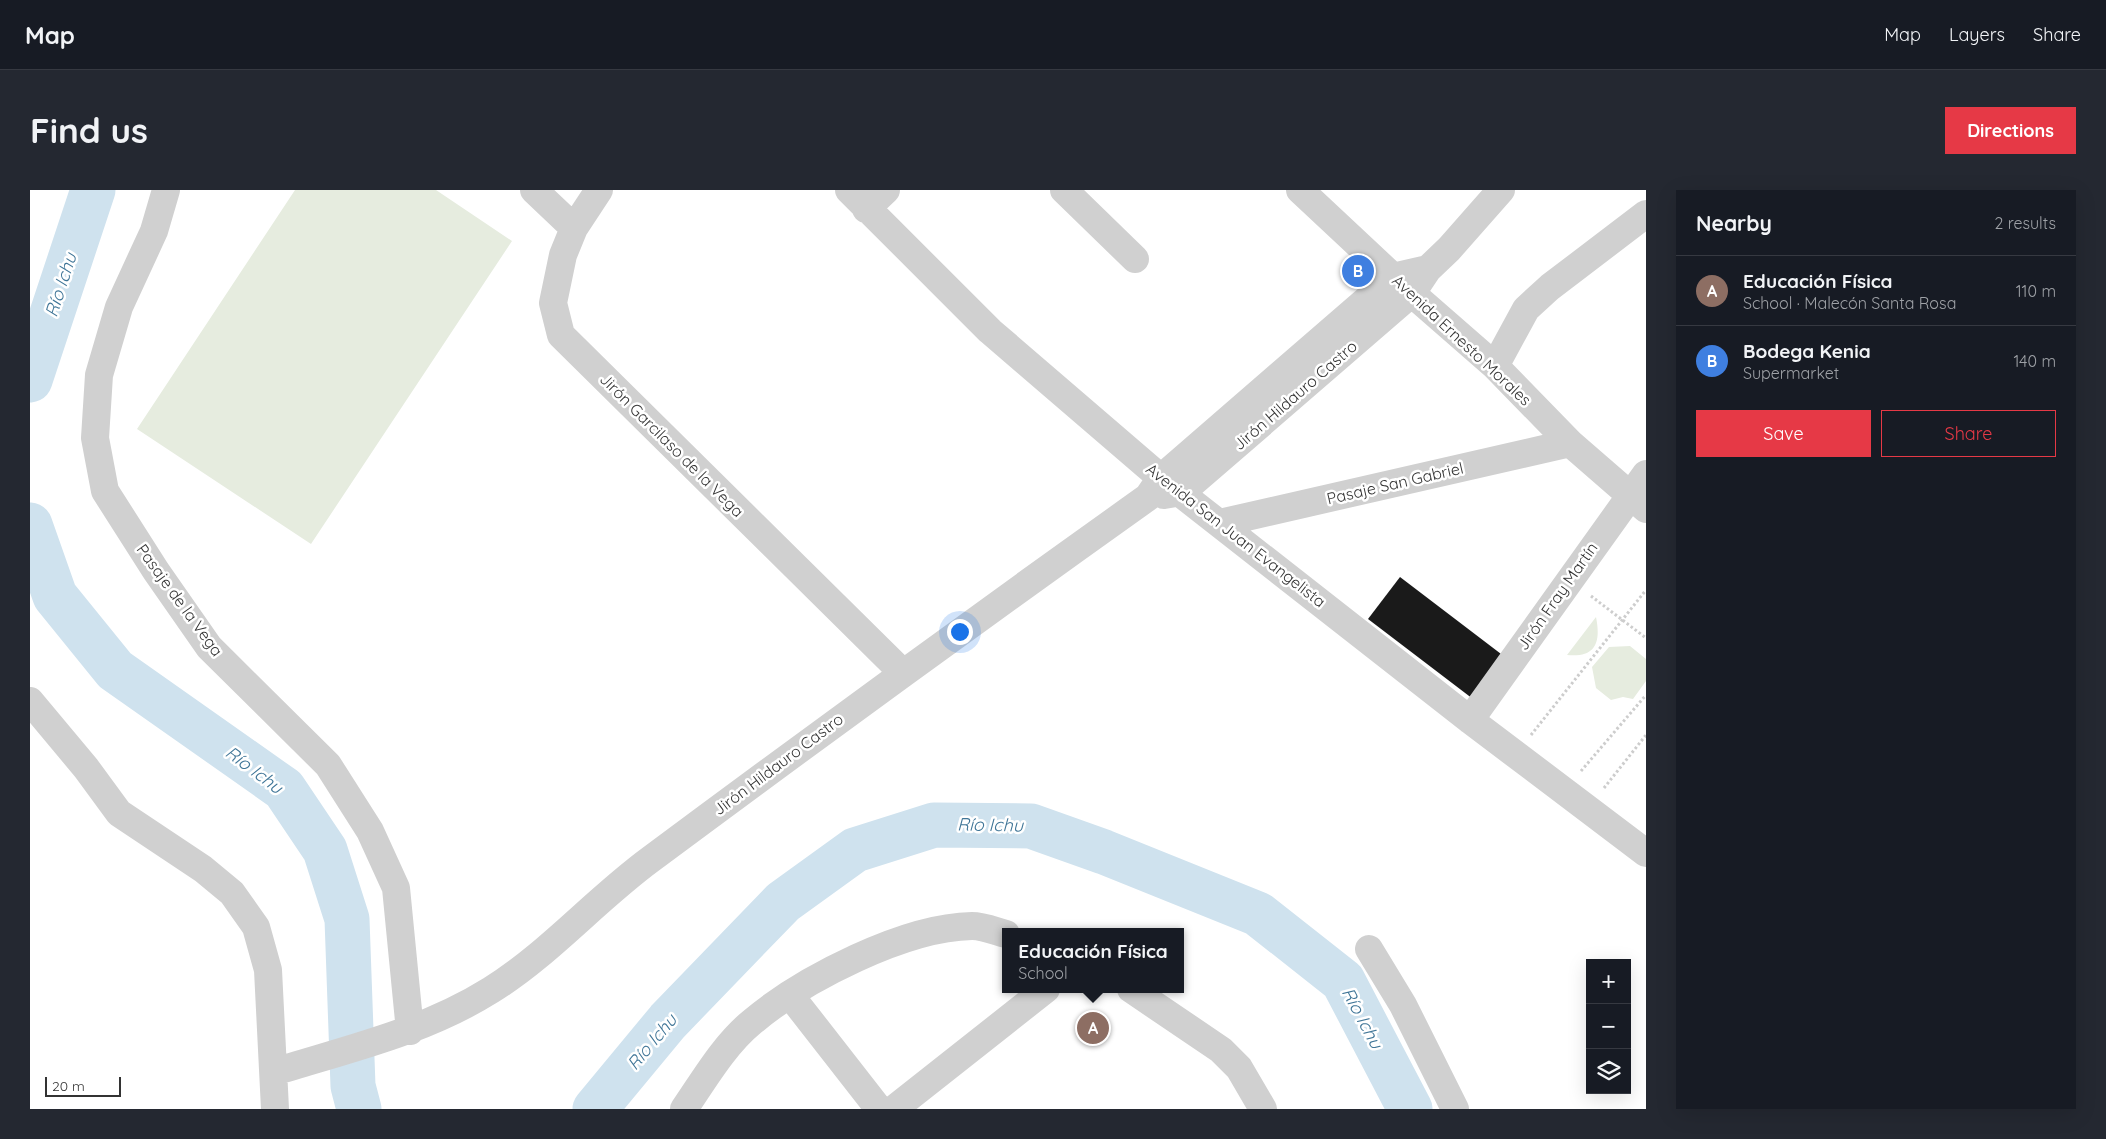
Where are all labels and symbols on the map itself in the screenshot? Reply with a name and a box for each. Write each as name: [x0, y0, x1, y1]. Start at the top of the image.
water label: Río Ichu: [39, 248, 82, 320]
pin: B: [1342, 252, 1374, 290]
street label: Avenida Ernesto Morales: [1388, 270, 1536, 410]
street label: Jirón Hildauro Castro: [1229, 336, 1361, 454]
street label: Jirón Garcilaso de la Vega: [596, 369, 748, 521]
street label: Pasaje San Gabriel: [1325, 458, 1465, 508]
street label: Avenida San Juan Evangelista: [1142, 459, 1330, 611]
street label: Jirón Fray Martín: [1512, 538, 1602, 654]
street label: Pasaje de la Vega: [133, 540, 227, 660]
your location: [947, 619, 973, 645]
street label: Jirón Hildauro Castro: [709, 709, 847, 819]
water label: Río Ichu: [221, 741, 289, 800]
water label: Río Ichu: [957, 812, 1025, 837]
water label: Río Ichu: [1337, 983, 1389, 1054]
water label: Río Ichu: [622, 1008, 683, 1074]
pin: A: [1077, 1009, 1109, 1047]
scale bar: [45, 1074, 121, 1097]

